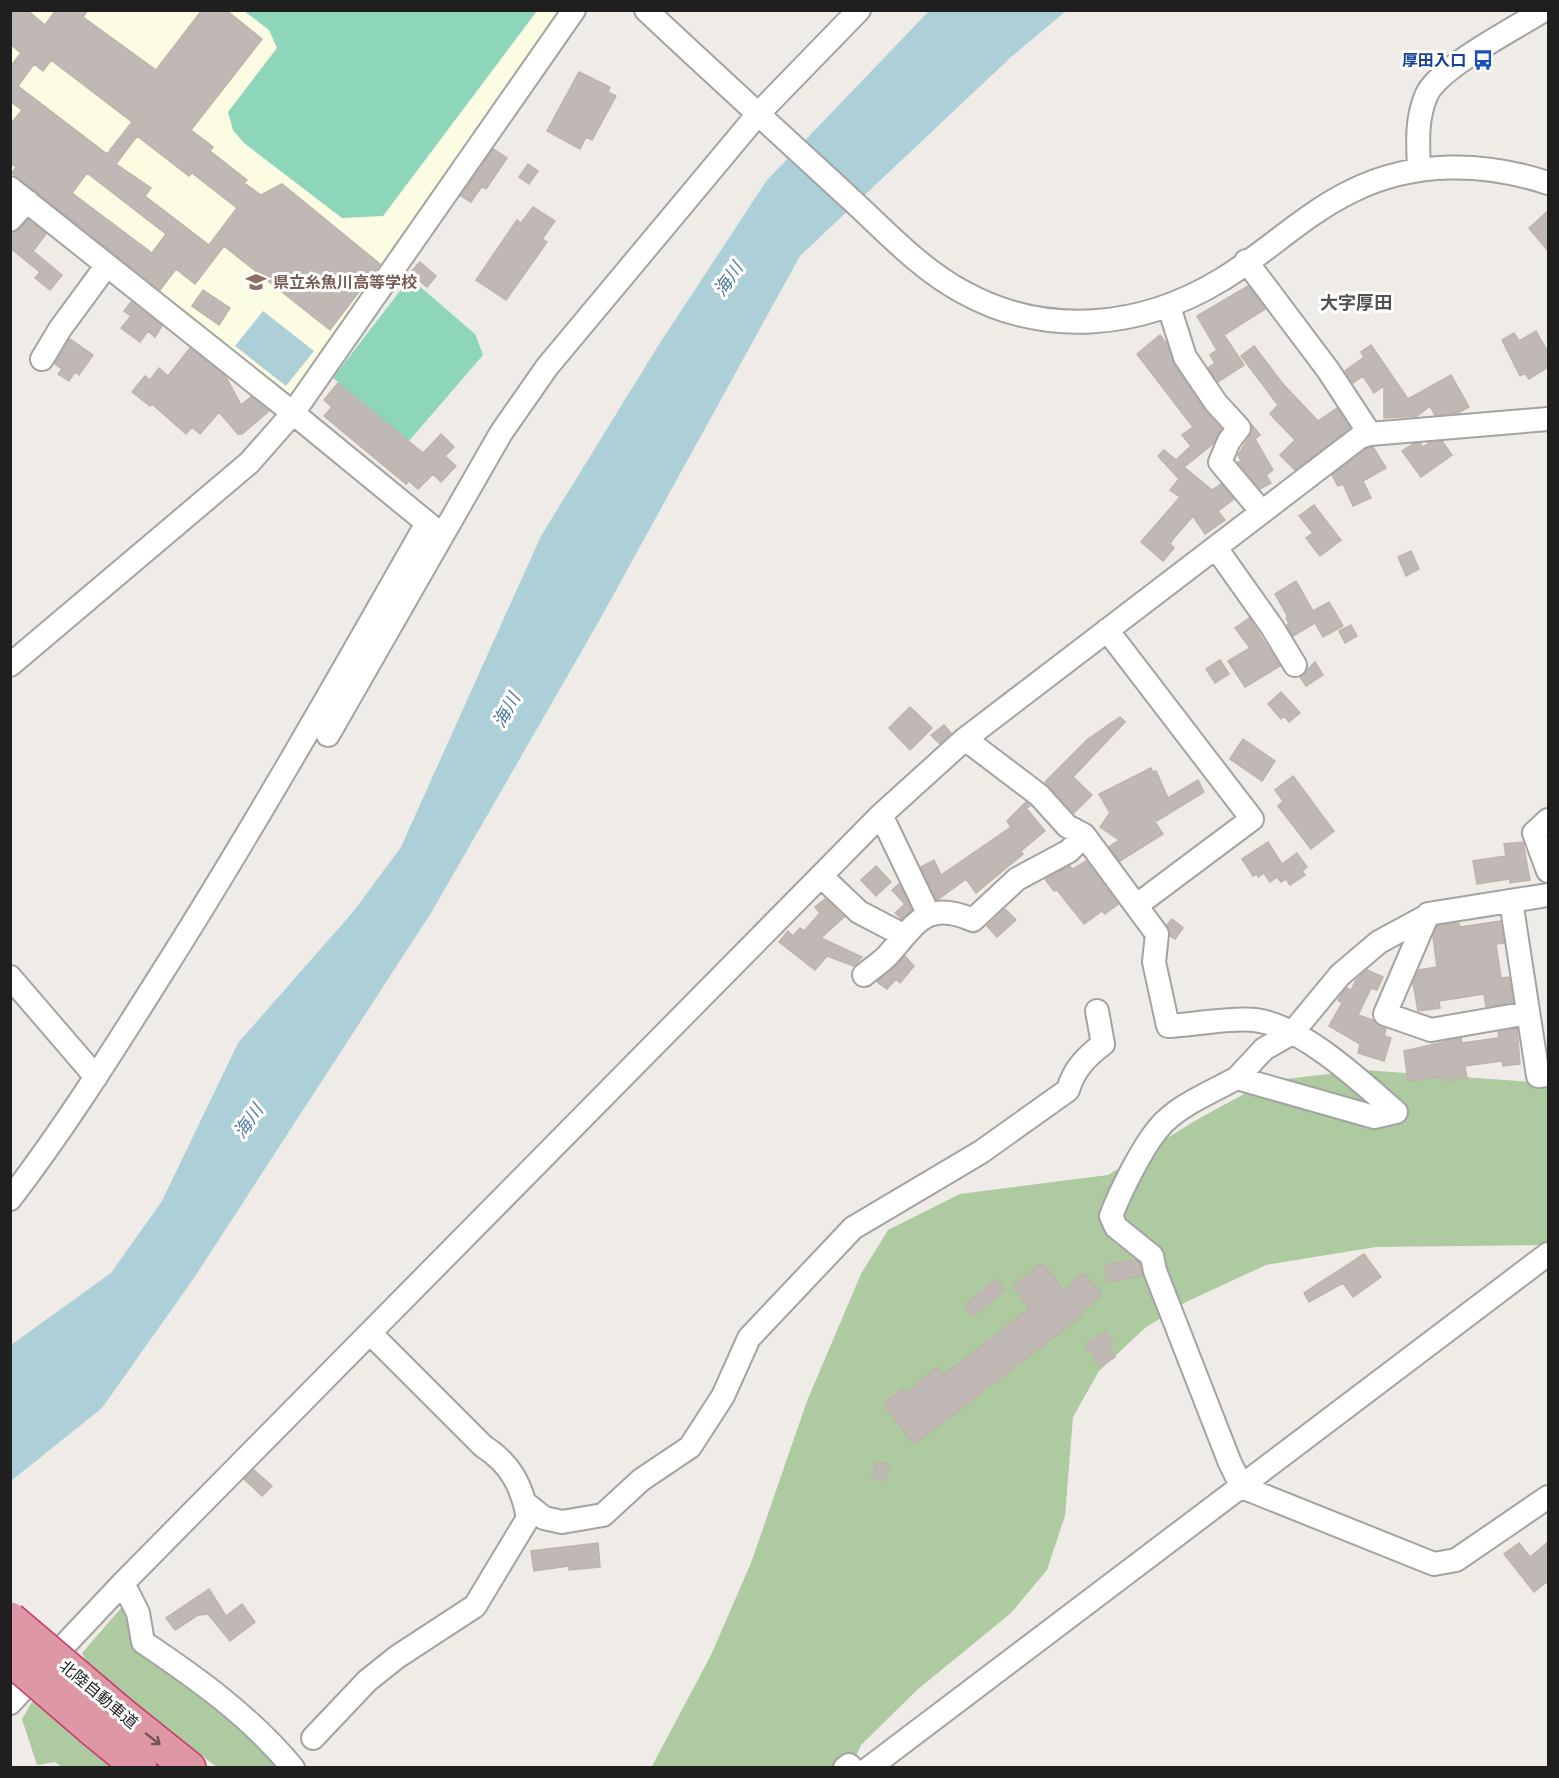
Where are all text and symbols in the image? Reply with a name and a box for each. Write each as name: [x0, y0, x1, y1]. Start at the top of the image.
bus stop icon: 厚田入口: [1471, 48, 1495, 72]
place label: 厚田入口: [1402, 50, 1466, 70]
water label: 海川: [708, 256, 749, 300]
school or university icon: 県立糸魚川高等学校: [244, 270, 268, 294]
place label: 県立糸魚川高等学校: [273, 272, 417, 292]
district label: 大字厚田: [1320, 291, 1392, 314]
water label: 海川: [487, 687, 526, 731]
water label: 海川: [228, 1098, 269, 1142]
street label: 北陸自動車道: [56, 1655, 142, 1733]
one-way arrow: [145, 1733, 161, 1746]

